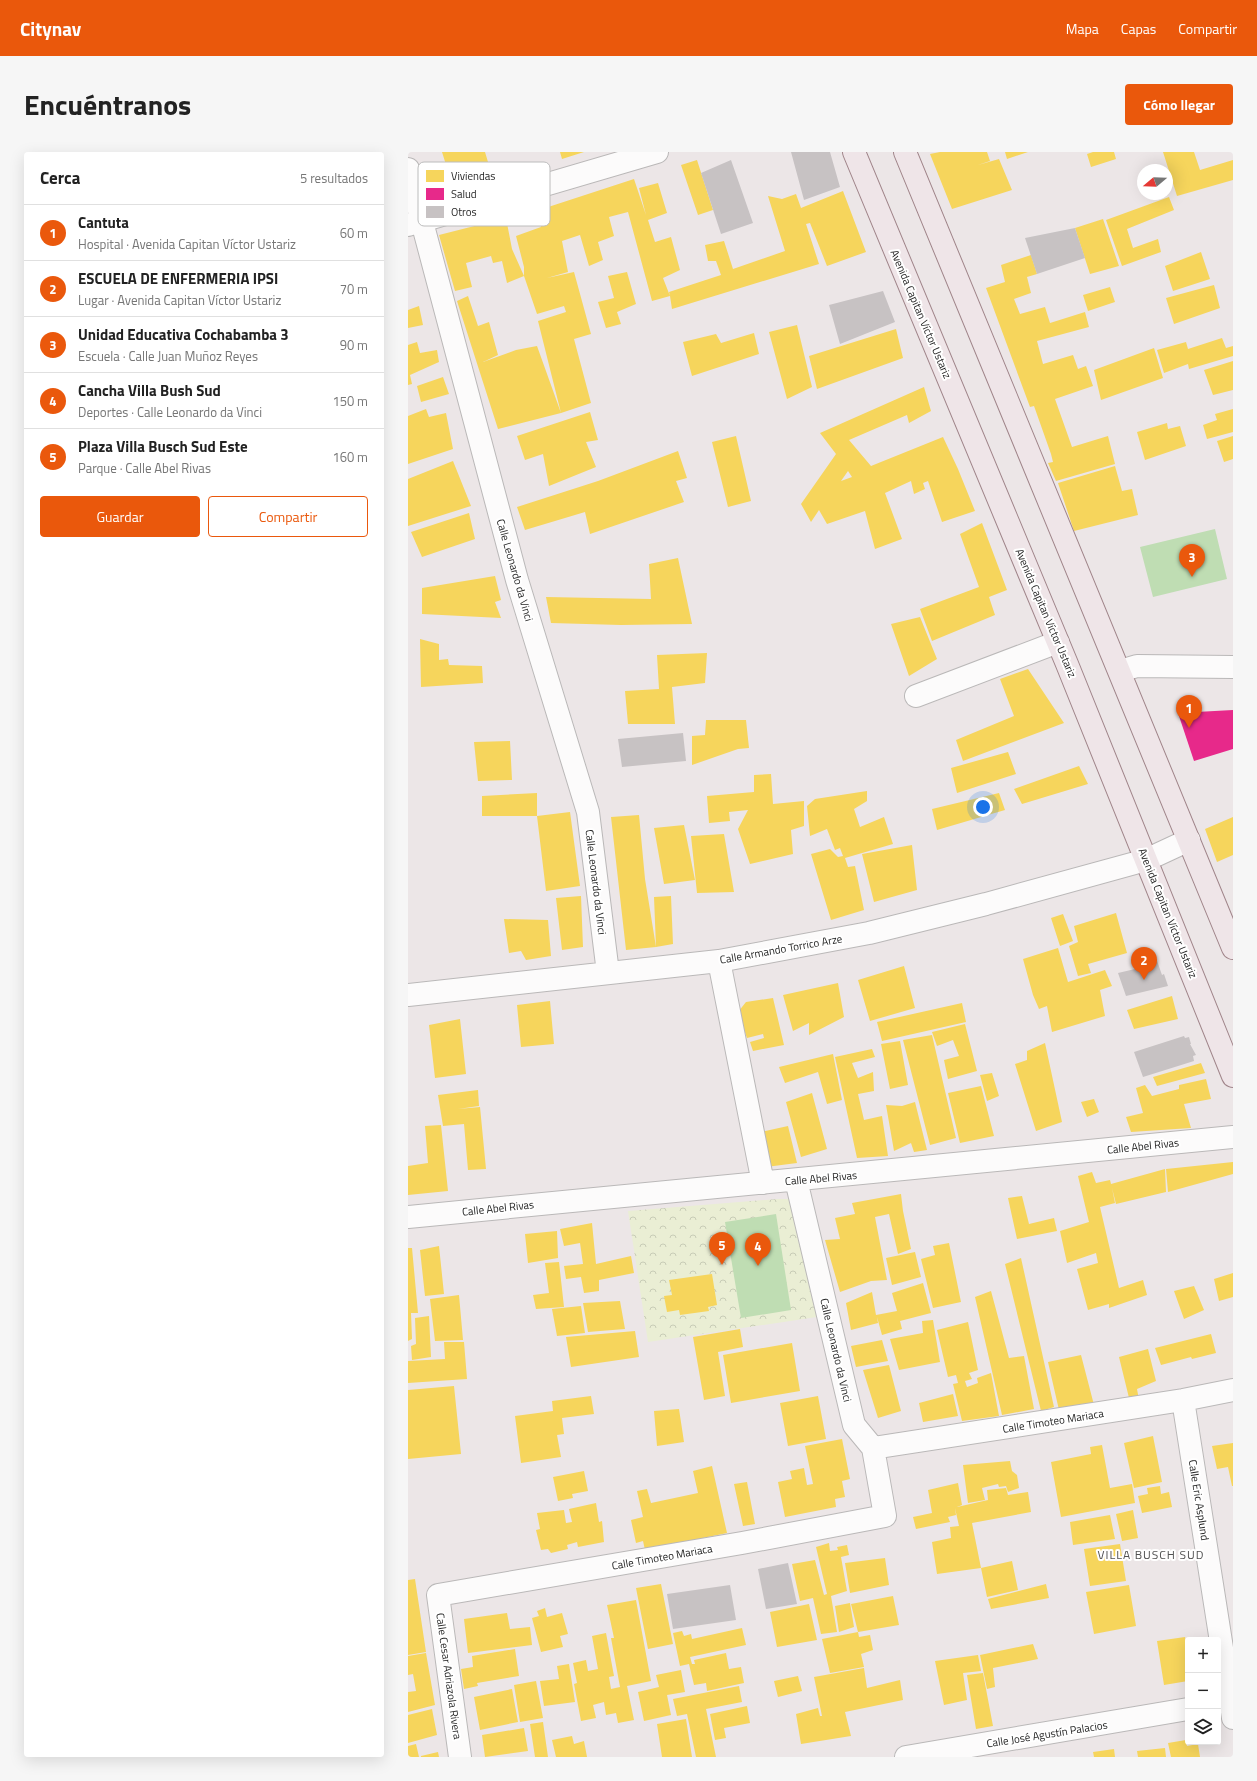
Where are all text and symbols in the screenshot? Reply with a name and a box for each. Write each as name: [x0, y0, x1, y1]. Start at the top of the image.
text: Citynav: [20, 14, 81, 43]
text: Mapa: [1066, 18, 1099, 39]
text: Capas: [1121, 18, 1156, 39]
text: Compartir: [1178, 18, 1237, 39]
text: Encuéntranos: [24, 83, 191, 126]
button: Cómo llegar: [1125, 84, 1233, 125]
legend: [418, 162, 550, 226]
north arrow: [1137, 164, 1173, 200]
text: Cerca: [40, 165, 80, 191]
text: 5 resultados: [300, 168, 368, 188]
text: Viviendas: [451, 168, 495, 184]
text: Salud: [451, 186, 477, 202]
text: Otros: [451, 204, 477, 220]
text: Cantuta: [78, 211, 129, 234]
text: 1: [49, 223, 57, 243]
text: 60 m: [340, 223, 368, 243]
text: Hospital · Avenida Capitan Víctor Ustariz: [78, 234, 296, 254]
street label: Avenida Capitan Víctor Ustariz: [887, 247, 955, 381]
text: ESCUELA DE ENFERMERIA IPSI: [78, 267, 278, 290]
text: 2: [49, 279, 57, 299]
text: 70 m: [340, 279, 368, 299]
text: Lugar · Avenida Capitan Víctor Ustariz: [78, 290, 281, 310]
text: Unidad Educativa Cochabamba 3: [78, 323, 289, 346]
text: 3: [49, 335, 57, 355]
text: 90 m: [340, 335, 368, 355]
text: Escuela · Calle Juan Muñoz Reyes: [78, 346, 258, 366]
text: Cancha Villa Bush Sud: [78, 379, 221, 402]
text: 4: [49, 391, 57, 411]
text: 150 m: [332, 391, 368, 411]
text: Deportes · Calle Leonardo da Vinci: [78, 402, 262, 422]
text: Plaza Villa Busch Sud Este: [78, 435, 248, 458]
text: 5: [49, 447, 57, 467]
text: 160 m: [332, 447, 368, 467]
text: Parque · Calle Abel Rivas: [78, 458, 211, 478]
button: Guardar: [40, 496, 200, 537]
button: Compartir: [208, 496, 368, 537]
street label: Calle Leonardo da Vinci: [493, 517, 537, 623]
pin: 3: [1179, 544, 1205, 577]
street label: Avenida Capitan Víctor Ustariz: [1012, 546, 1080, 680]
pin: 1: [1176, 695, 1202, 728]
your location: [973, 797, 993, 817]
street label: Calle Leonardo da Vinci: [582, 828, 610, 936]
street label: Avenida Capitan Víctor Ustariz: [1135, 846, 1201, 980]
street label: Calle Armando Torrico Arze: [719, 930, 844, 968]
pin: 2: [1131, 947, 1157, 980]
street label: Calle Abel Rivas: [1106, 1134, 1180, 1158]
street label: Calle Abel Rivas: [784, 1167, 858, 1189]
street label: Calle Abel Rivas: [461, 1196, 535, 1220]
pin: 5: [709, 1232, 735, 1265]
pin: 4: [745, 1233, 771, 1266]
street label: Calle Leonardo da Vinci: [816, 1297, 856, 1403]
street label: Calle Timoteo Mariaca: [1001, 1405, 1105, 1437]
street label: Calle Eric Asplund: [1185, 1458, 1213, 1542]
street label: Calle Timoteo Mariaca: [610, 1540, 714, 1574]
district label: VILLA BUSCH SUD: [1097, 1545, 1205, 1564]
street label: Calle Cesar Adriazola Rivera: [432, 1612, 466, 1741]
map controls: [1185, 1637, 1221, 1745]
button: +: [1185, 1637, 1221, 1673]
button: −: [1185, 1673, 1221, 1709]
button: layers: [1185, 1709, 1221, 1745]
street label: Calle José Agustín Palacios: [985, 1717, 1109, 1751]

